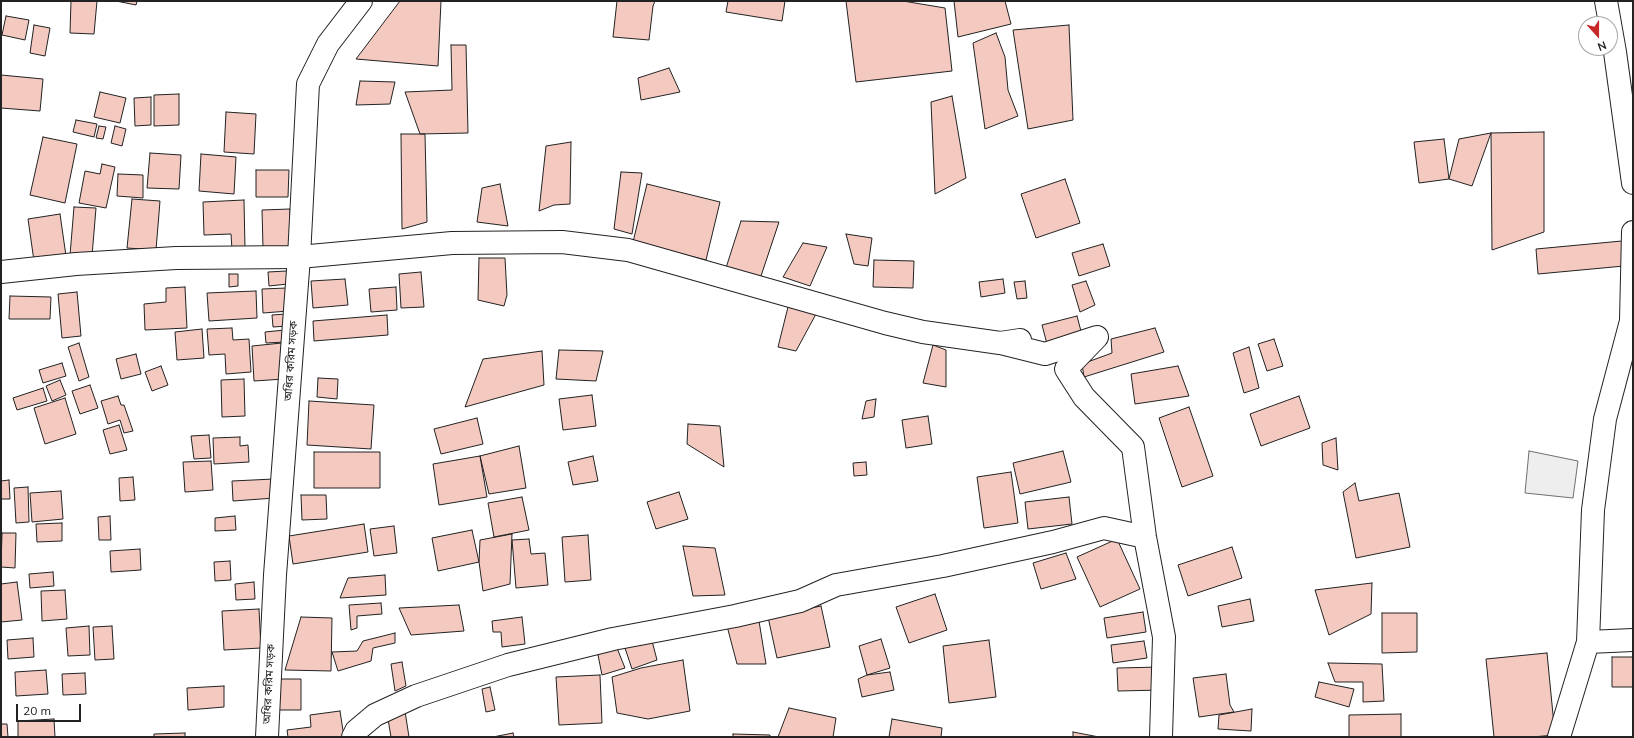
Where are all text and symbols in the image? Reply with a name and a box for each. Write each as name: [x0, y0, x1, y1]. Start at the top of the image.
north arrow: [1578, 16, 1618, 56]
text: N: [1596, 38, 1608, 54]
street label: অধির করিম সড়ক: [282, 321, 300, 401]
street label: অধির করিম সড়ক: [260, 644, 278, 724]
scale bar: [18, 696, 83, 722]
text: 20 m: [23, 703, 51, 718]

